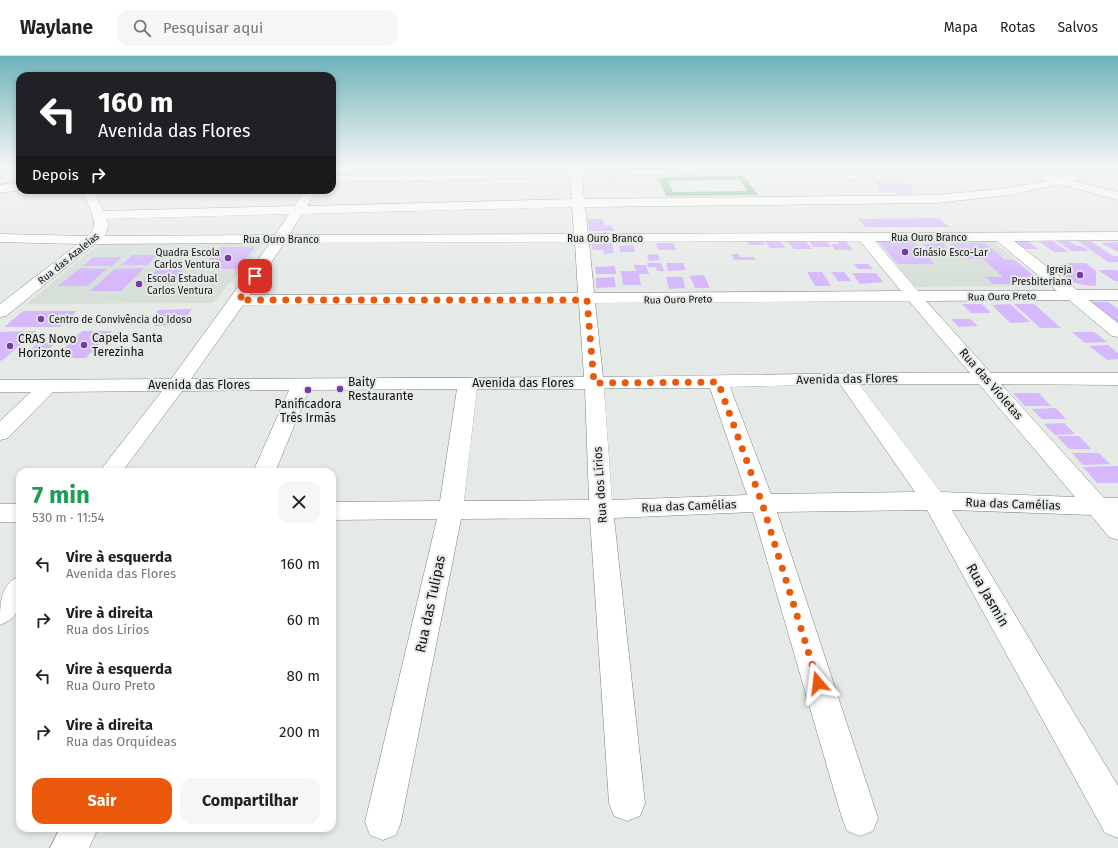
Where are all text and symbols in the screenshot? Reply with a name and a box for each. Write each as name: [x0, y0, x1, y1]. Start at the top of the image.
search box: [117, 10, 397, 46]
text: Waylane: [20, 16, 93, 39]
icon: search: [131, 17, 153, 39]
text: Pesquisar aqui: [163, 19, 263, 37]
text: Mapa: [944, 19, 978, 36]
text: Rotas: [1000, 19, 1035, 36]
text: Salvos: [1057, 19, 1098, 36]
text: 160 m: [98, 86, 173, 119]
icon: left: [32, 88, 84, 140]
text: Avenida das Flores: [98, 120, 250, 142]
icon: right: [87, 164, 109, 186]
text: Depois: [32, 166, 79, 184]
street label: Rua das Azaleias: [36, 230, 102, 287]
street label: Rua Ouro Branco: [891, 232, 967, 244]
street label: Rua Ouro Branco: [567, 233, 643, 245]
street label: Rua Ouro Branco: [243, 234, 319, 246]
place label: Quadra Escola Carlos Ventura: [154, 247, 220, 271]
marker: Ginásio Esco-Lar: [900, 247, 910, 257]
place label: Ginásio Esco-Lar: [913, 247, 988, 259]
marker: Quadra Escola Carlos Ventura: [223, 253, 233, 263]
pin: [238, 259, 272, 293]
place label: Igreja Presbiteriana: [1012, 264, 1072, 288]
icon: arrive: [244, 265, 266, 287]
marker: Igreja Presbiteriana: [1075, 270, 1085, 280]
place label: Escola Estadual Carlos Ventura: [147, 273, 217, 297]
marker: Escola Estadual Carlos Ventura: [134, 279, 144, 289]
street label: Rua Ouro Preto: [968, 290, 1037, 304]
street label: Rua Ouro Preto: [644, 293, 713, 307]
marker: Centro de Convivência do Idoso: [36, 314, 46, 324]
place label: Centro de Convivência do Idoso: [49, 314, 192, 326]
place label: Capela Santa Terezinha: [92, 331, 163, 359]
place label: CRAS Novo Horizonte: [18, 332, 77, 360]
marker: Capela Santa Terezinha: [79, 340, 89, 350]
marker: CRAS Novo Horizonte: [5, 341, 15, 351]
street label: Rua das Violetas: [956, 346, 1026, 423]
street label: Avenida das Flores: [796, 371, 898, 387]
place label: Baity Restaurante: [348, 375, 413, 403]
street label: Avenida das Flores: [472, 376, 574, 390]
street label: Avenida das Flores: [148, 378, 250, 392]
marker: Baity Restaurante: [335, 384, 345, 394]
marker: Panificadora Três Irmãs: [303, 385, 313, 395]
place label: Panificadora Três Irmãs: [274, 397, 342, 425]
street label: Rua dos Lírios: [590, 446, 610, 524]
text: 7 min: [32, 481, 90, 509]
button: close: [278, 481, 320, 523]
street label: Rua das Camélias: [965, 495, 1061, 513]
street label: Rua das Camélias: [641, 497, 737, 515]
text: 530 m · 11:54: [32, 510, 104, 525]
text: Vire à esquerda: [66, 548, 172, 566]
icon: left: [32, 553, 54, 575]
street label: Rua das Tulipas: [412, 553, 449, 654]
text: 160 m: [280, 555, 320, 573]
street label: Rua Jasmin: [963, 561, 1013, 630]
text: Avenida das Flores: [66, 566, 176, 581]
text: Vire à direita: [66, 604, 153, 622]
icon: right: [32, 609, 54, 631]
text: 60 m: [287, 611, 320, 629]
text: Rua dos Lírios: [66, 622, 149, 637]
text: Vire à esquerda: [66, 660, 172, 678]
position arrow: [797, 662, 839, 704]
icon: left: [32, 665, 54, 687]
text: 80 m: [287, 667, 320, 685]
text: Rua Ouro Preto: [66, 678, 155, 693]
text: Vire à direita: [66, 716, 153, 734]
icon: right: [32, 721, 54, 743]
text: 200 m: [279, 723, 320, 741]
text: Rua das Orquídeas: [66, 734, 177, 749]
button: Sair: [32, 778, 172, 824]
button: Compartilhar: [180, 778, 320, 824]

